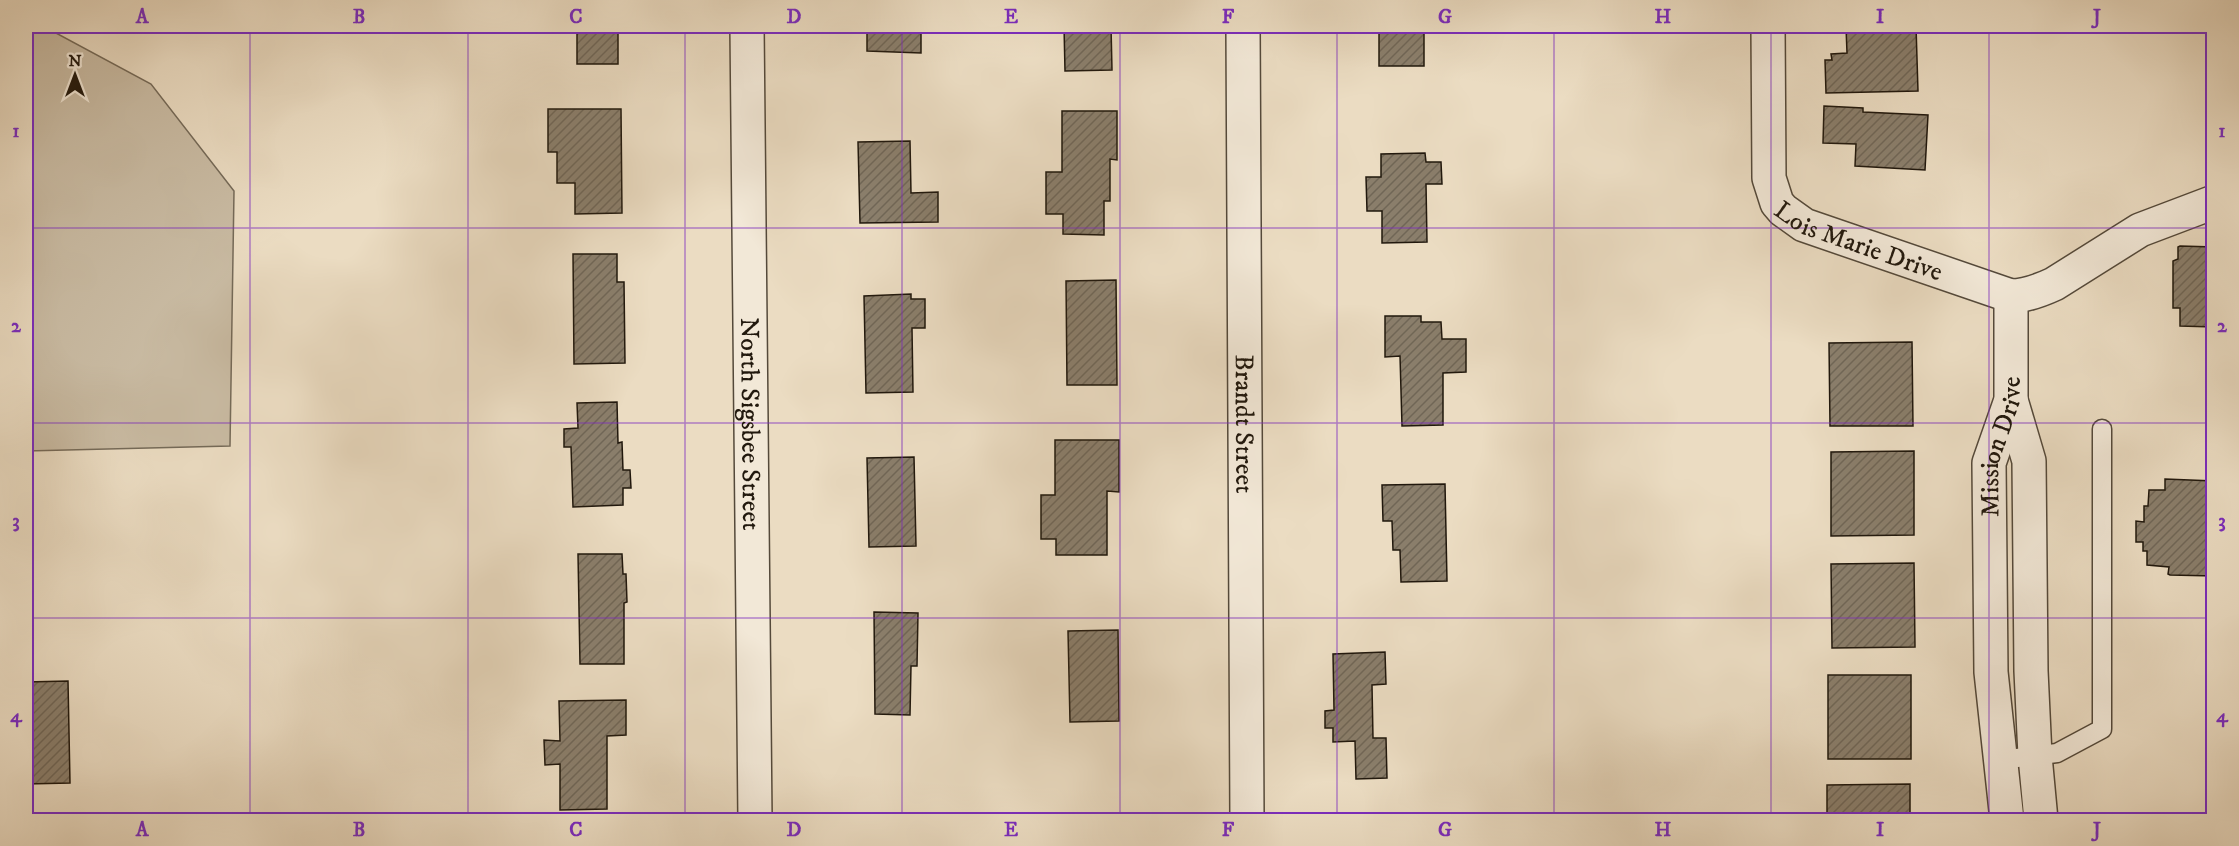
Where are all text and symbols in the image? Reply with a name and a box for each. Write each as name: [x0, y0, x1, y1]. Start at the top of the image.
text: A: [135, 5, 150, 30]
text: B: [353, 5, 365, 30]
text: C: [569, 5, 583, 30]
text: D: [787, 5, 802, 30]
text: E: [1004, 5, 1018, 30]
text: F: [1222, 5, 1235, 30]
text: G: [1438, 5, 1452, 30]
text: H: [1655, 5, 1672, 30]
text: I: [1876, 5, 1884, 30]
text: J: [2091, 5, 2101, 30]
north arrow: [45, 45, 105, 105]
text: N: [68, 51, 82, 71]
text: 1: [12, 119, 20, 144]
text: 1: [2218, 119, 2226, 144]
street label: Lois Marie Drive: [1767, 194, 1947, 289]
text: 2: [11, 314, 22, 339]
text: 2: [2217, 314, 2228, 339]
street label: North Sigsbee Street: [732, 317, 767, 531]
street label: Brandt Street: [1227, 354, 1260, 494]
street label: Mission Drive: [1974, 376, 2029, 517]
text: 3: [12, 509, 20, 534]
text: 3: [2218, 509, 2226, 534]
text: 4: [10, 704, 23, 729]
text: 4: [2216, 704, 2229, 729]
text: A: [135, 818, 150, 843]
text: B: [353, 818, 365, 843]
text: C: [569, 818, 583, 843]
text: D: [787, 818, 802, 843]
text: E: [1004, 818, 1018, 843]
text: F: [1222, 818, 1235, 843]
text: G: [1438, 818, 1452, 843]
text: H: [1655, 818, 1672, 843]
text: I: [1876, 818, 1884, 843]
text: J: [2091, 818, 2101, 843]

